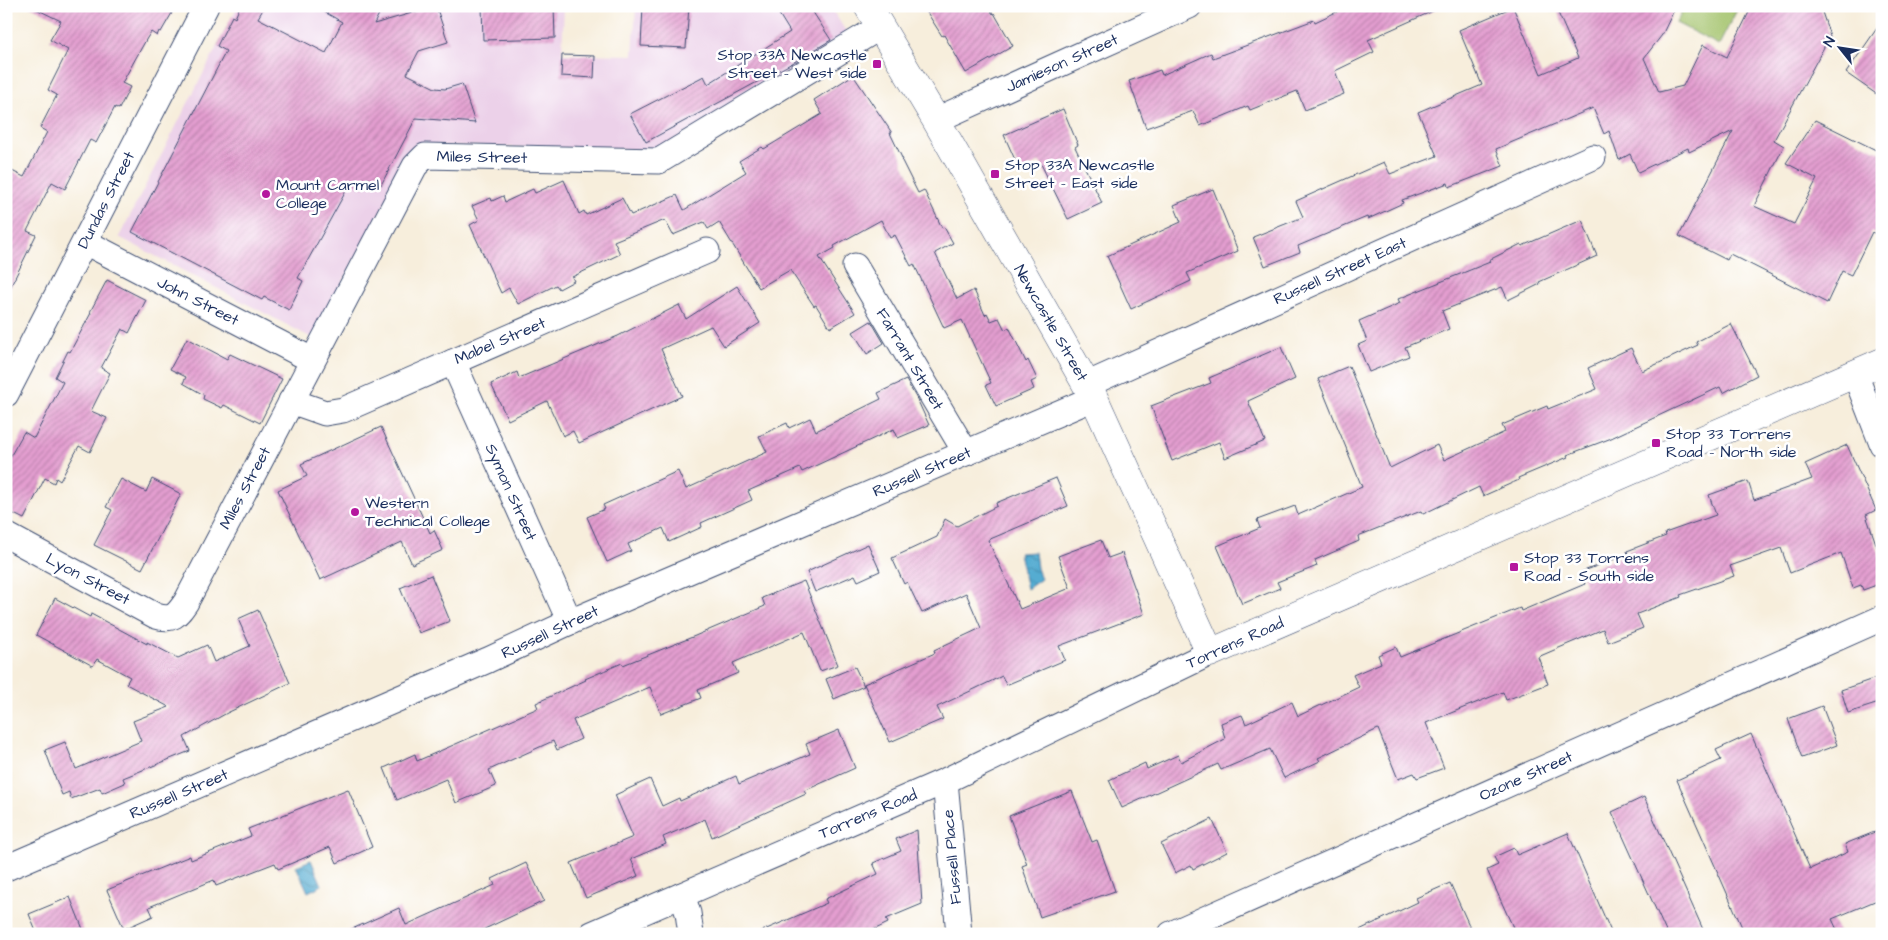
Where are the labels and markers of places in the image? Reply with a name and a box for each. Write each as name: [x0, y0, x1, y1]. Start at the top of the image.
place label: Stop 33A Newcastle Street - West side: [717, 44, 867, 84]
marker: Stop 33A Newcastle Street - West side: [871, 58, 883, 70]
place label: Stop 33A Newcastle Street - East side: [1005, 154, 1155, 194]
marker: Stop 33A Newcastle Street - East side: [989, 168, 1001, 180]
place label: Mount Carmel College: [276, 174, 379, 215]
marker: Mount Carmel College: [260, 188, 272, 200]
place label: Stop 33 Torrens Road - North side: [1666, 423, 1797, 463]
marker: Stop 33 Torrens Road - North side: [1650, 437, 1662, 449]
place label: Western Technical College: [365, 492, 491, 533]
marker: Western Technical College: [349, 506, 361, 518]
place label: Stop 33 Torrens Road - South side: [1524, 547, 1654, 587]
marker: Stop 33 Torrens Road - South side: [1508, 561, 1520, 573]

